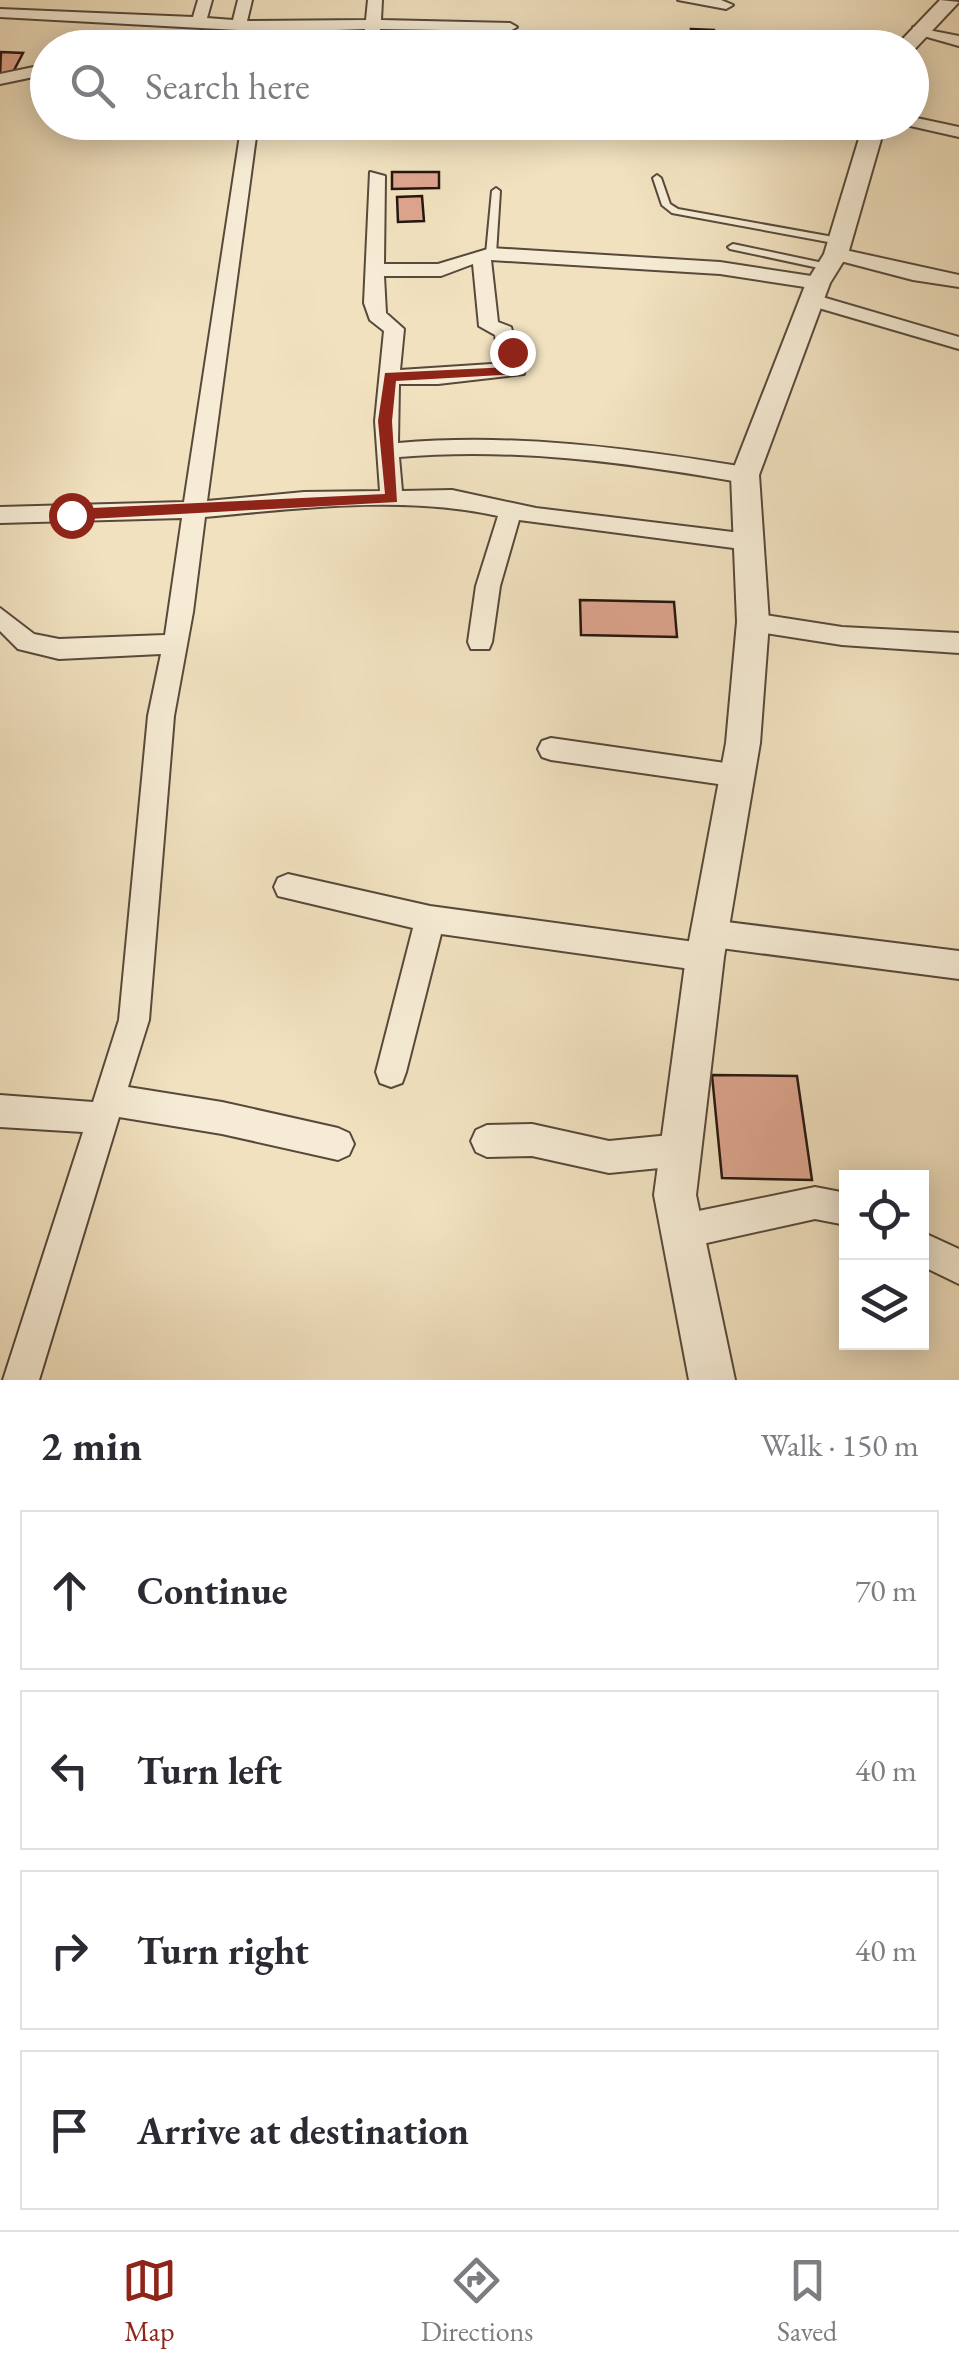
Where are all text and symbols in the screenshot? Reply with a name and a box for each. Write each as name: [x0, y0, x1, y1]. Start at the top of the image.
search box: [30, 30, 929, 140]
icon: search: [65, 58, 120, 113]
text: Search here: [145, 61, 310, 110]
route end: [490, 330, 536, 376]
route start: [49, 493, 95, 539]
map controls: [839, 1170, 929, 1350]
button: locate: [839, 1170, 929, 1260]
button: layers: [839, 1260, 929, 1350]
text: 2 min: [40, 1418, 142, 1473]
text: Walk · 150 m: [761, 1424, 919, 1466]
icon: ahead: [42, 1563, 97, 1618]
text: Continue: [137, 1566, 288, 1615]
text: 70 m: [855, 1569, 917, 1611]
icon: left: [42, 1743, 97, 1798]
text: Turn left: [137, 1746, 282, 1795]
text: 40 m: [855, 1749, 917, 1791]
icon: right: [42, 1923, 97, 1978]
text: Turn right: [137, 1926, 309, 1975]
text: 40 m: [855, 1929, 917, 1971]
icon: arrive: [42, 2103, 97, 2158]
text: Arrive at destination: [137, 2106, 469, 2155]
tab: Map: [122, 2253, 177, 2349]
tab: Directions: [421, 2253, 533, 2349]
tab: Saved: [777, 2253, 837, 2349]

